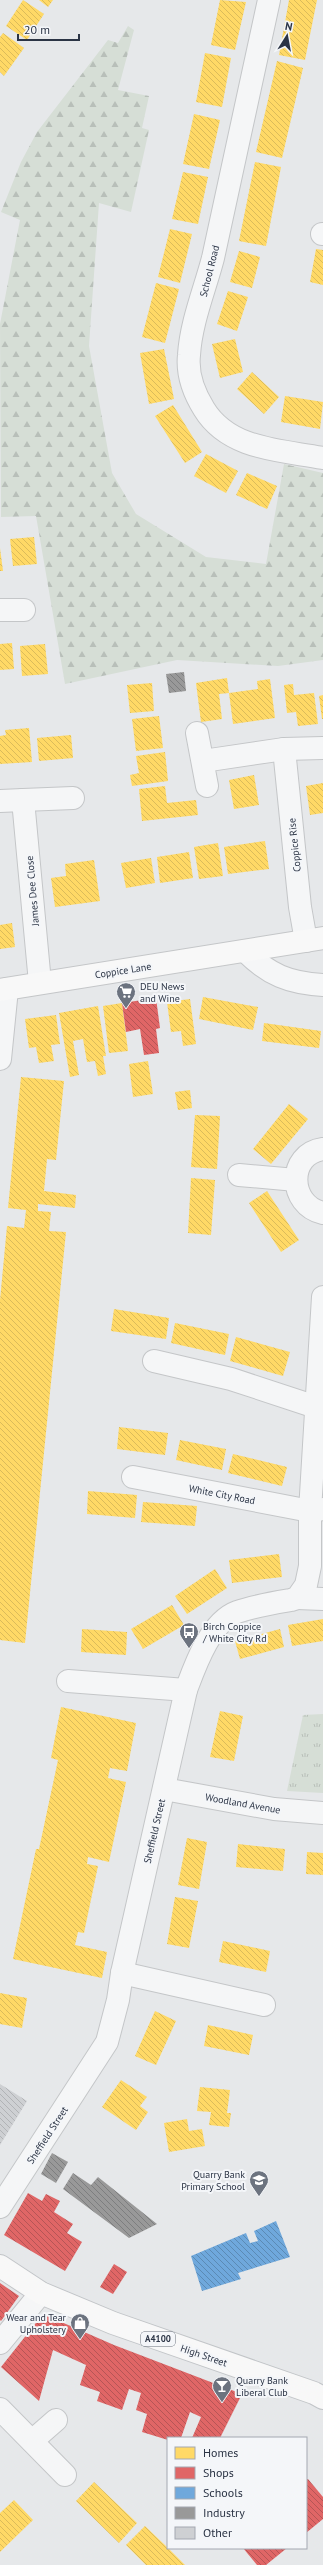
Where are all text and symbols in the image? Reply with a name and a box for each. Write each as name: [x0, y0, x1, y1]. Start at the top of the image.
scale bar: [18, 16, 79, 42]
north arrow: [267, 16, 307, 56]
text: N: [284, 19, 294, 34]
text: 20 m: [24, 22, 50, 37]
street label: School Road: [197, 244, 222, 298]
street label: Coppice Rise: [285, 817, 304, 873]
street label: James Dee Close: [23, 855, 42, 928]
street label: Coppice Lane: [94, 960, 152, 981]
place label: DEU News and Wine: [140, 980, 184, 1005]
supermarket icon: DEU News and Wine: [115, 981, 137, 1009]
street label: White City Road: [188, 1482, 256, 1507]
place label: Birch Coppice / White City Rd: [202, 1620, 267, 1645]
bus stop icon: Birch Coppice / White City Rd: [178, 1621, 200, 1649]
street label: Woodland Avenue: [204, 1790, 282, 1817]
street label: Sheffield Street: [141, 1797, 168, 1865]
street label: Sheffield Street: [24, 2104, 71, 2167]
place label: Quarry Bank Primary School: [181, 2168, 245, 2193]
school or university icon: Quarry Bank Primary School: [248, 2169, 270, 2197]
place label: Wear and Tear Upholstery: [6, 2311, 67, 2336]
shop icon: Wear and Tear Upholstery: [69, 2312, 91, 2340]
road number: A4100: [141, 2332, 175, 2346]
street label: High Street: [179, 2341, 229, 2370]
place label: Quarry Bank Liberal Club: [236, 2374, 288, 2399]
bar icon: Quarry Bank Liberal Club: [211, 2375, 233, 2403]
legend: [167, 2437, 307, 2549]
text: Homes: [203, 2445, 238, 2460]
text: Shops: [203, 2465, 234, 2480]
text: Schools: [203, 2485, 243, 2500]
text: Industry: [203, 2505, 245, 2520]
text: Other: [203, 2525, 232, 2540]

